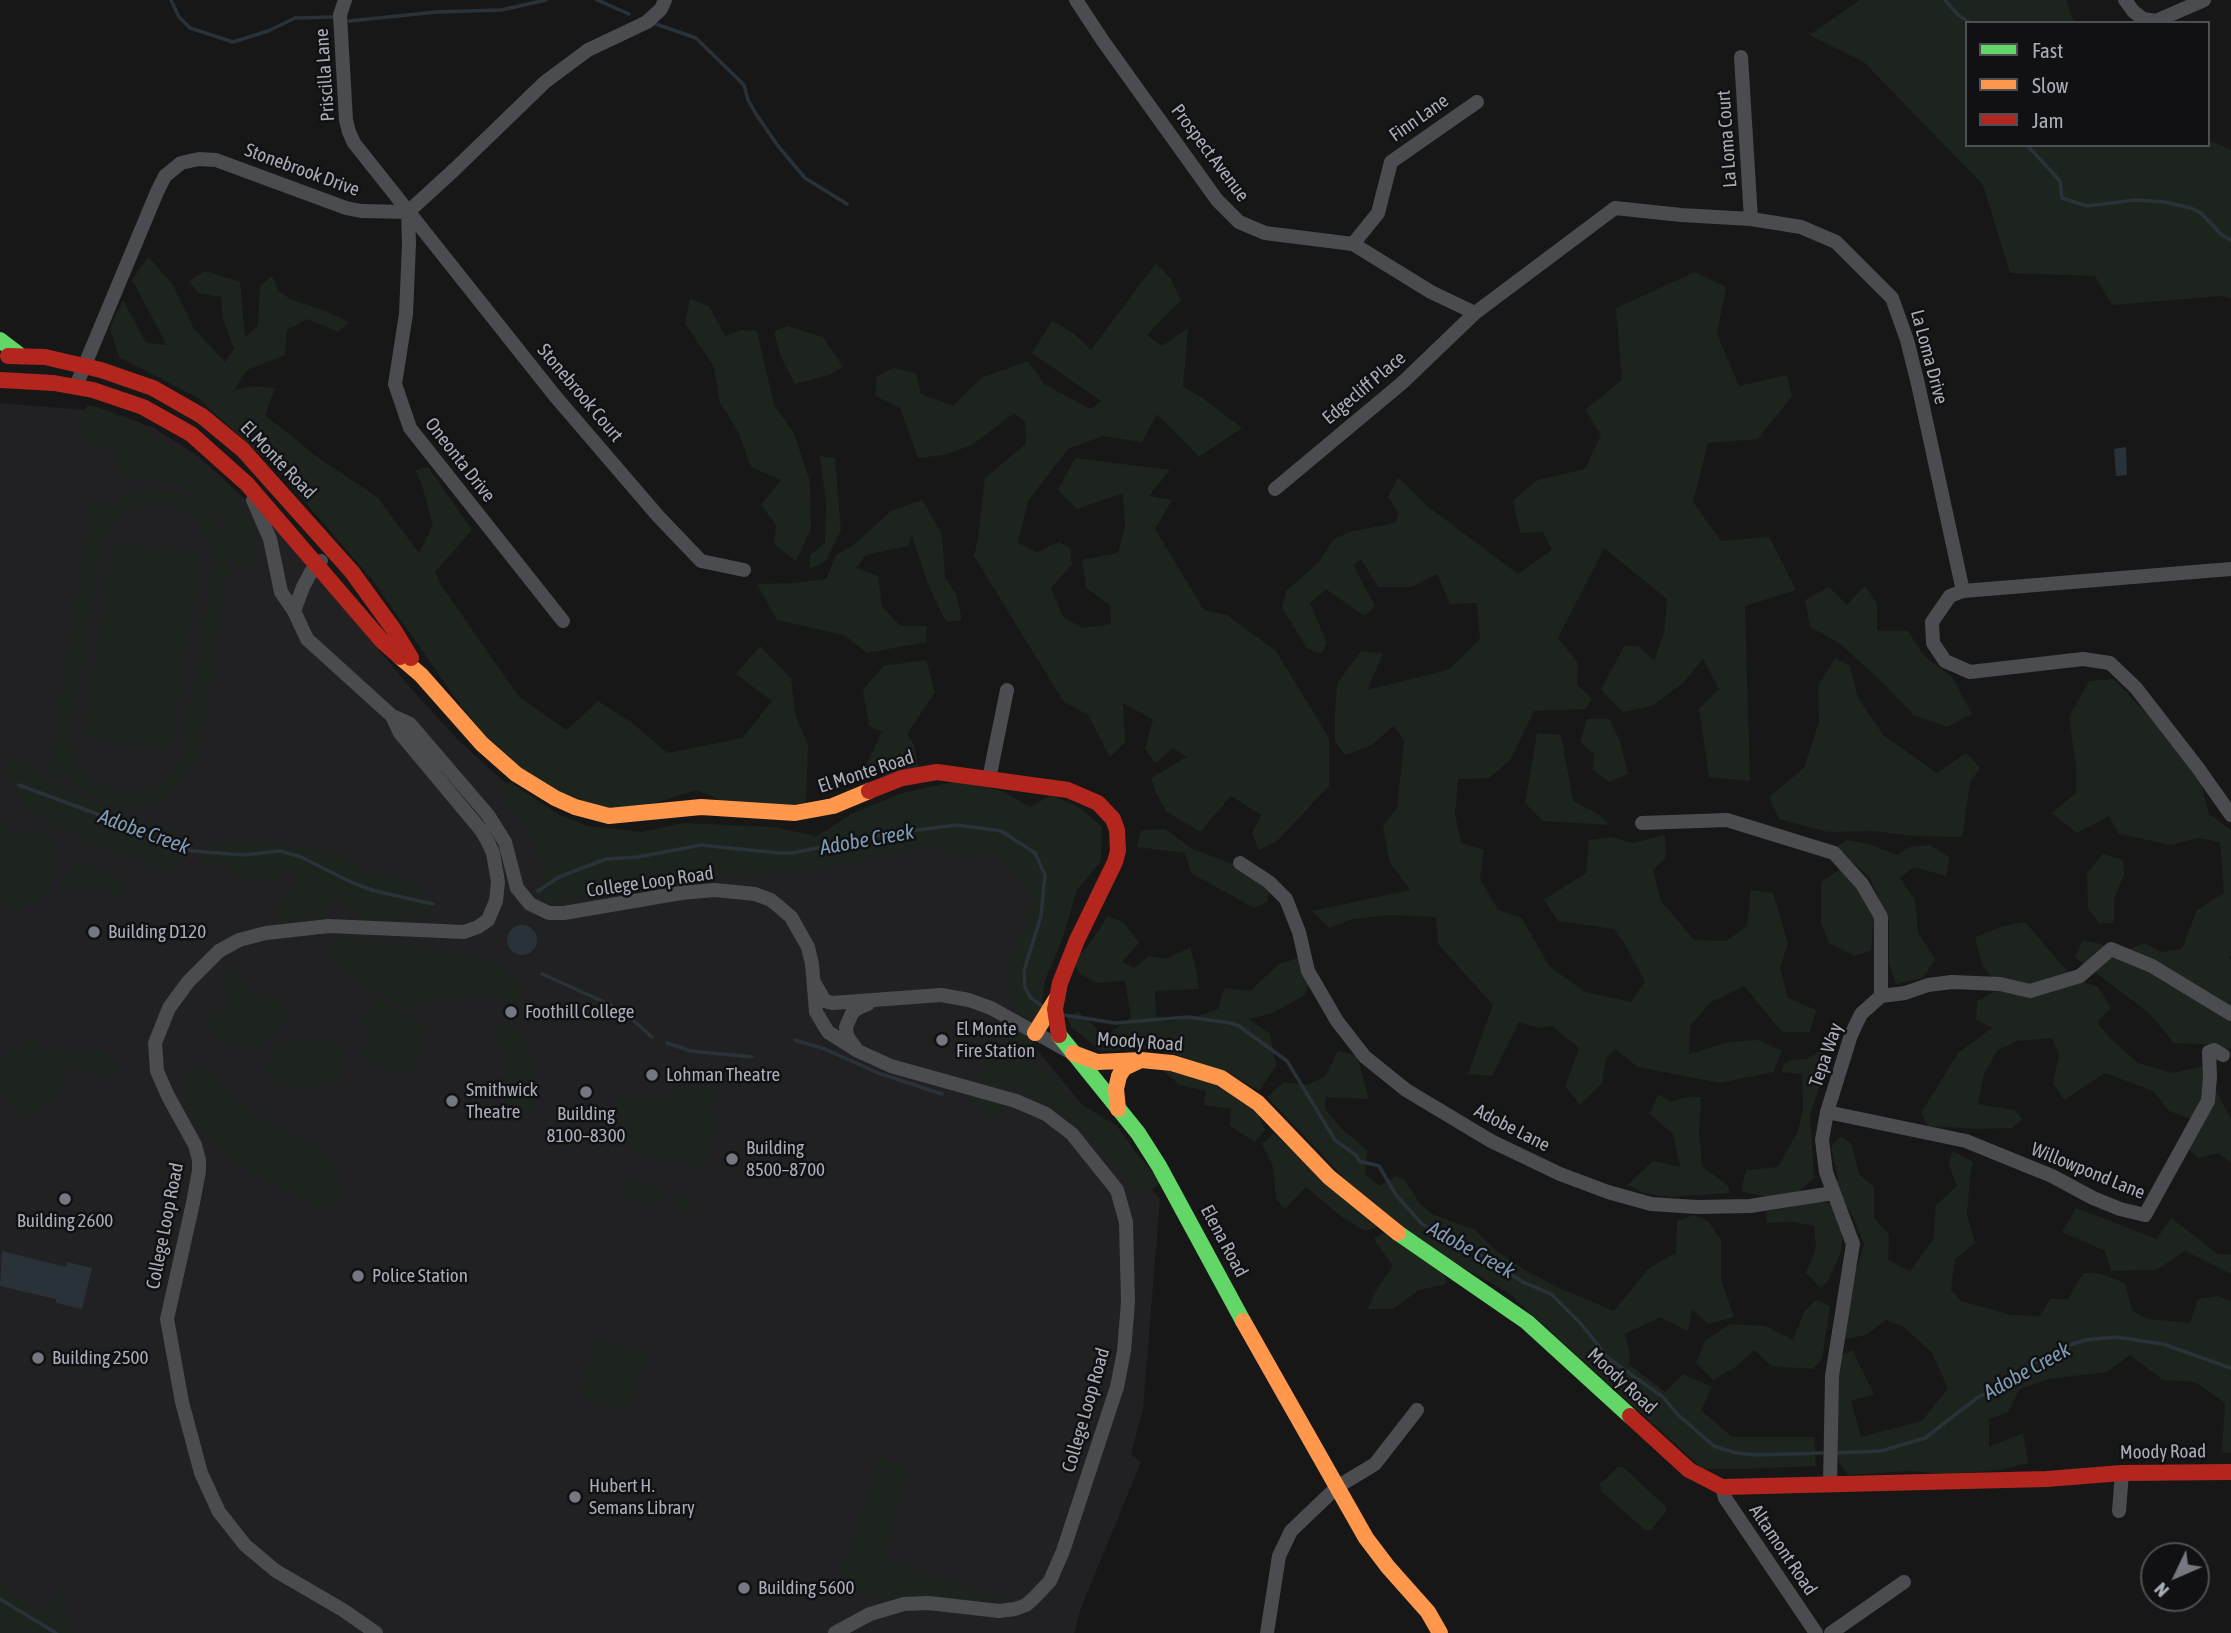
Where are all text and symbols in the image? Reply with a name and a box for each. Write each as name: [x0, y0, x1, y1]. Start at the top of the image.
legend: [1965, 21, 2210, 147]
street label: Priscilla Lane: [310, 28, 340, 122]
text: Fast: [2032, 38, 2063, 62]
text: Slow: [2032, 73, 2068, 97]
street label: Finn Lane: [1385, 89, 1453, 147]
street label: La Loma Court: [1712, 89, 1742, 189]
street label: Prospect Avenue: [1166, 100, 1254, 206]
text: Jam: [2032, 108, 2064, 132]
street label: Stonebrook Drive: [242, 139, 362, 201]
street label: La Loma Drive: [1905, 307, 1953, 407]
street label: Stonebrook Court: [532, 339, 628, 447]
street label: Edgecliff Place: [1318, 347, 1410, 429]
street label: Oneonta Drive: [420, 413, 500, 507]
street label: El Monte Road: [235, 416, 321, 504]
street label: El Monte Road: [815, 746, 917, 798]
water label: Adobe Creek: [95, 804, 193, 860]
water label: Adobe Creek: [818, 819, 916, 861]
street label: College Loop Road: [585, 862, 715, 902]
place label: Building D120: [108, 921, 206, 943]
marker: Building D120: [86, 924, 102, 940]
place label: Foothill College: [525, 1001, 634, 1023]
marker: Foothill College: [503, 1004, 519, 1020]
place label: El Monte Fire Station: [956, 1018, 1035, 1062]
street label: Tepa Way: [1804, 1020, 1848, 1090]
street label: Moody Road: [1096, 1028, 1184, 1056]
marker: El Monte Fire Station: [934, 1032, 950, 1048]
place label: Lohman Theatre: [666, 1064, 780, 1086]
marker: Lohman Theatre: [644, 1067, 660, 1083]
place label: Smithwick Theatre: [466, 1079, 538, 1123]
marker: Building 8100–8300: [578, 1084, 594, 1100]
marker: Smithwick Theatre: [444, 1093, 460, 1109]
street label: Adobe Lane: [1471, 1099, 1553, 1157]
place label: Building 8100–8300: [546, 1103, 626, 1147]
place label: Building 8500–8700: [746, 1137, 825, 1181]
street label: Willowpond Lane: [2028, 1138, 2148, 1204]
marker: Building 8500–8700: [724, 1151, 740, 1167]
street label: College Loop Road: [142, 1161, 188, 1291]
marker: Building 2600: [57, 1191, 73, 1207]
street label: Elena Road: [1196, 1201, 1252, 1281]
place label: Building 2600: [17, 1210, 113, 1232]
water label: Adobe Creek: [1423, 1216, 1519, 1284]
place label: Police Station: [372, 1265, 468, 1287]
marker: Police Station: [350, 1268, 366, 1284]
water label: Adobe Creek: [1979, 1337, 2075, 1405]
street label: Moody Road: [1583, 1343, 1661, 1419]
street label: College Loop Road: [1057, 1345, 1115, 1475]
place label: Building 2500: [52, 1347, 148, 1369]
marker: Building 2500: [30, 1350, 46, 1366]
street label: Moody Road: [2120, 1440, 2206, 1464]
place label: Hubert H. Semans Library: [589, 1475, 695, 1519]
marker: Hubert H. Semans Library: [567, 1489, 583, 1505]
street label: Altamont Road: [1744, 1500, 1822, 1600]
north arrow: [2140, 1542, 2210, 1612]
place label: Building 5600: [758, 1577, 854, 1599]
text: N: [2150, 1579, 2173, 1602]
marker: Building 5600: [736, 1580, 752, 1596]

